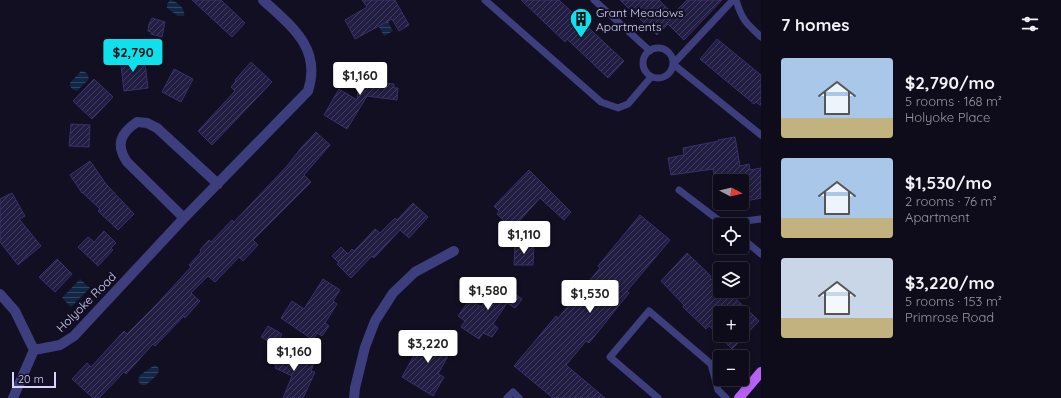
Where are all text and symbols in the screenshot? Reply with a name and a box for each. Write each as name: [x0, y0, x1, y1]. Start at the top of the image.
place label: Grant Meadows Apartments: [596, 5, 684, 34]
building icon: Grant Meadows Apartments: [568, 6, 594, 39]
icon: filters: [1019, 13, 1041, 35]
text: 7 homes: [781, 14, 850, 35]
pin: $2,790: [100, 39, 166, 73]
text: $2,790: [112, 44, 154, 60]
pin: $1,160: [327, 62, 393, 96]
text: $1,160: [342, 67, 378, 83]
text: $2,790/mo: [905, 72, 995, 93]
icon: home: [813, 74, 861, 122]
text: 5 rooms · 168 m²: [905, 93, 1002, 109]
text: Holyoke Place: [905, 109, 990, 125]
text: $1,530/mo: [905, 172, 992, 193]
north arrow: [713, 174, 749, 210]
map controls: [713, 174, 749, 386]
icon: home: [813, 174, 861, 222]
text: 2 rooms · 76 m²: [905, 193, 997, 209]
text: Apartment: [905, 209, 970, 225]
button: locate: [713, 218, 749, 254]
pin: $1,110: [491, 221, 557, 255]
text: $1,110: [507, 226, 541, 242]
button: layers: [713, 262, 749, 298]
street label: Holyoke Road: [53, 269, 119, 335]
text: $3,220/mo: [905, 272, 995, 293]
icon: home: [813, 274, 861, 322]
pin: $1,580: [455, 277, 521, 311]
pin: $1,530: [557, 280, 623, 314]
text: $1,580: [469, 282, 508, 298]
text: $1,530: [571, 285, 609, 301]
text: 5 rooms · 153 m²: [905, 293, 1002, 309]
button: +: [713, 306, 749, 342]
text: Primrose Road: [905, 309, 994, 325]
pin: $3,220: [395, 330, 461, 364]
text: $3,220: [407, 335, 449, 351]
pin: $1,160: [261, 338, 327, 372]
text: $1,160: [276, 343, 312, 359]
button: −: [713, 350, 749, 386]
scale bar: [12, 370, 56, 389]
text: 20 m: [18, 372, 44, 386]

